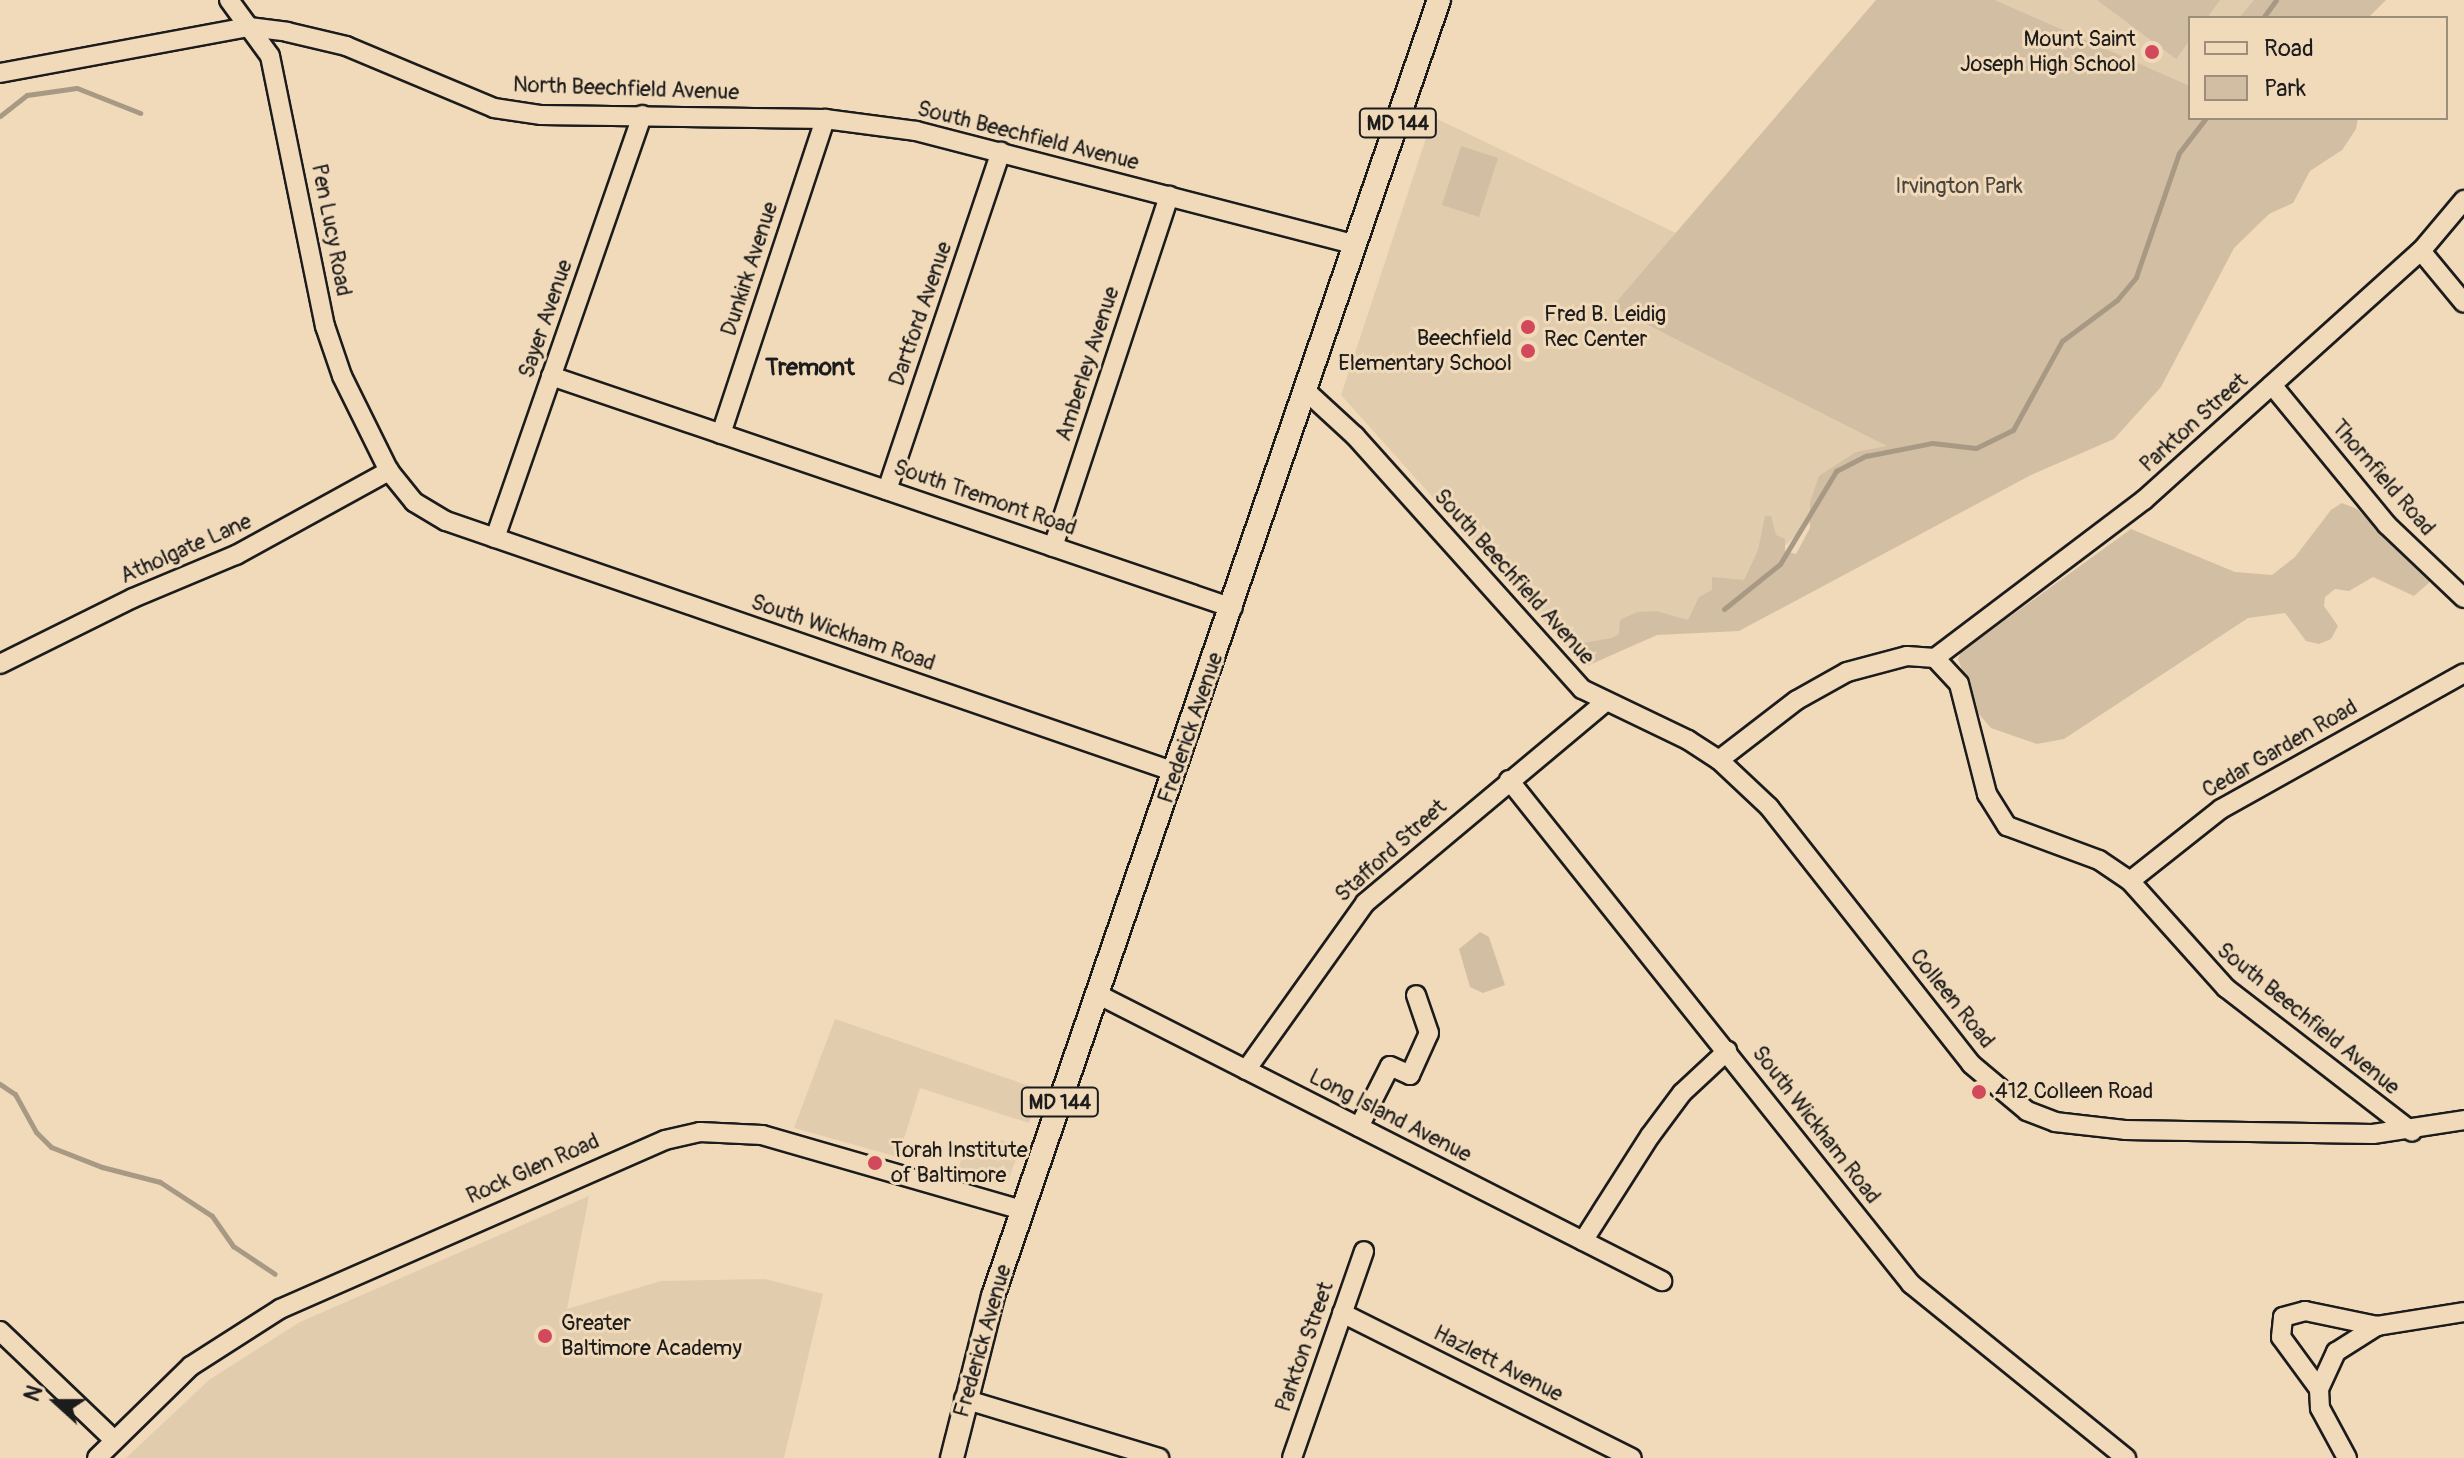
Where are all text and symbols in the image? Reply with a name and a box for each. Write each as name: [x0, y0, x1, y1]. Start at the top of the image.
legend: [2188, 16, 2448, 120]
place label: Mount Saint Joseph High School: [1960, 26, 2136, 78]
text: Road: [2264, 34, 2314, 63]
marker: Mount Saint Joseph High School: [2143, 43, 2161, 61]
street label: North Beechfield Avenue: [512, 72, 740, 106]
text: Park: [2264, 74, 2306, 103]
street label: South Beechfield Avenue: [914, 96, 1142, 176]
road number: MD 144: [1358, 107, 1438, 139]
street label: Pen Lucy Road: [305, 162, 357, 298]
park label: Irvington Park: [1895, 174, 2023, 200]
street label: Dunkirk Avenue: [716, 199, 784, 339]
street label: Dartford Avenue: [884, 238, 958, 390]
street label: Sayer Avenue: [513, 256, 579, 382]
street label: Amberley Avenue: [1051, 283, 1125, 445]
place label: Fred B. Leidig Rec Center: [1544, 301, 1666, 352]
marker: Fred B. Leidig Rec Center: [1519, 318, 1537, 336]
place label: Beechfield Elementary School: [1338, 325, 1512, 376]
marker: Beechfield Elementary School: [1519, 342, 1537, 360]
district label: Tremont: [765, 354, 855, 382]
street label: Parkton Street: [2135, 368, 2253, 478]
street label: Thornfield Road: [2326, 415, 2440, 541]
street label: South Tremont Road: [890, 454, 1080, 542]
street label: South Beechfield Avenue: [1428, 484, 1600, 670]
street label: Atholgate Lane: [116, 508, 256, 590]
street label: South Wickham Road: [747, 589, 939, 677]
street label: Frederick Avenue: [1153, 649, 1229, 807]
street label: Cedar Garden Road: [2198, 694, 2362, 804]
street label: Stafford Street: [1330, 794, 1452, 908]
street label: South Beechfield Avenue: [2211, 937, 2405, 1101]
street label: Colleen Road: [1904, 944, 2000, 1054]
street label: South Wickham Road: [1746, 1041, 1886, 1209]
street label: Long Island Avenue: [1304, 1064, 1476, 1168]
place label: 412 Colleen Road: [1995, 1079, 2153, 1105]
marker: 412 Colleen Road: [1970, 1083, 1988, 1101]
road number: MD 144: [1020, 1086, 1100, 1118]
street label: Rock Glen Road: [463, 1128, 603, 1210]
place label: Torah Institute of Baltimore: [891, 1137, 1028, 1188]
marker: Torah Institute of Baltimore: [866, 1154, 884, 1172]
street label: Frederick Avenue: [949, 1261, 1017, 1421]
street label: Parkton Street: [1270, 1278, 1340, 1416]
place label: Greater Baltimore Academy: [561, 1310, 742, 1362]
street label: Hazlett Avenue: [1429, 1320, 1567, 1408]
marker: Greater Baltimore Academy: [536, 1327, 554, 1345]
north arrow: [16, 1362, 96, 1442]
text: N: [18, 1381, 49, 1405]

